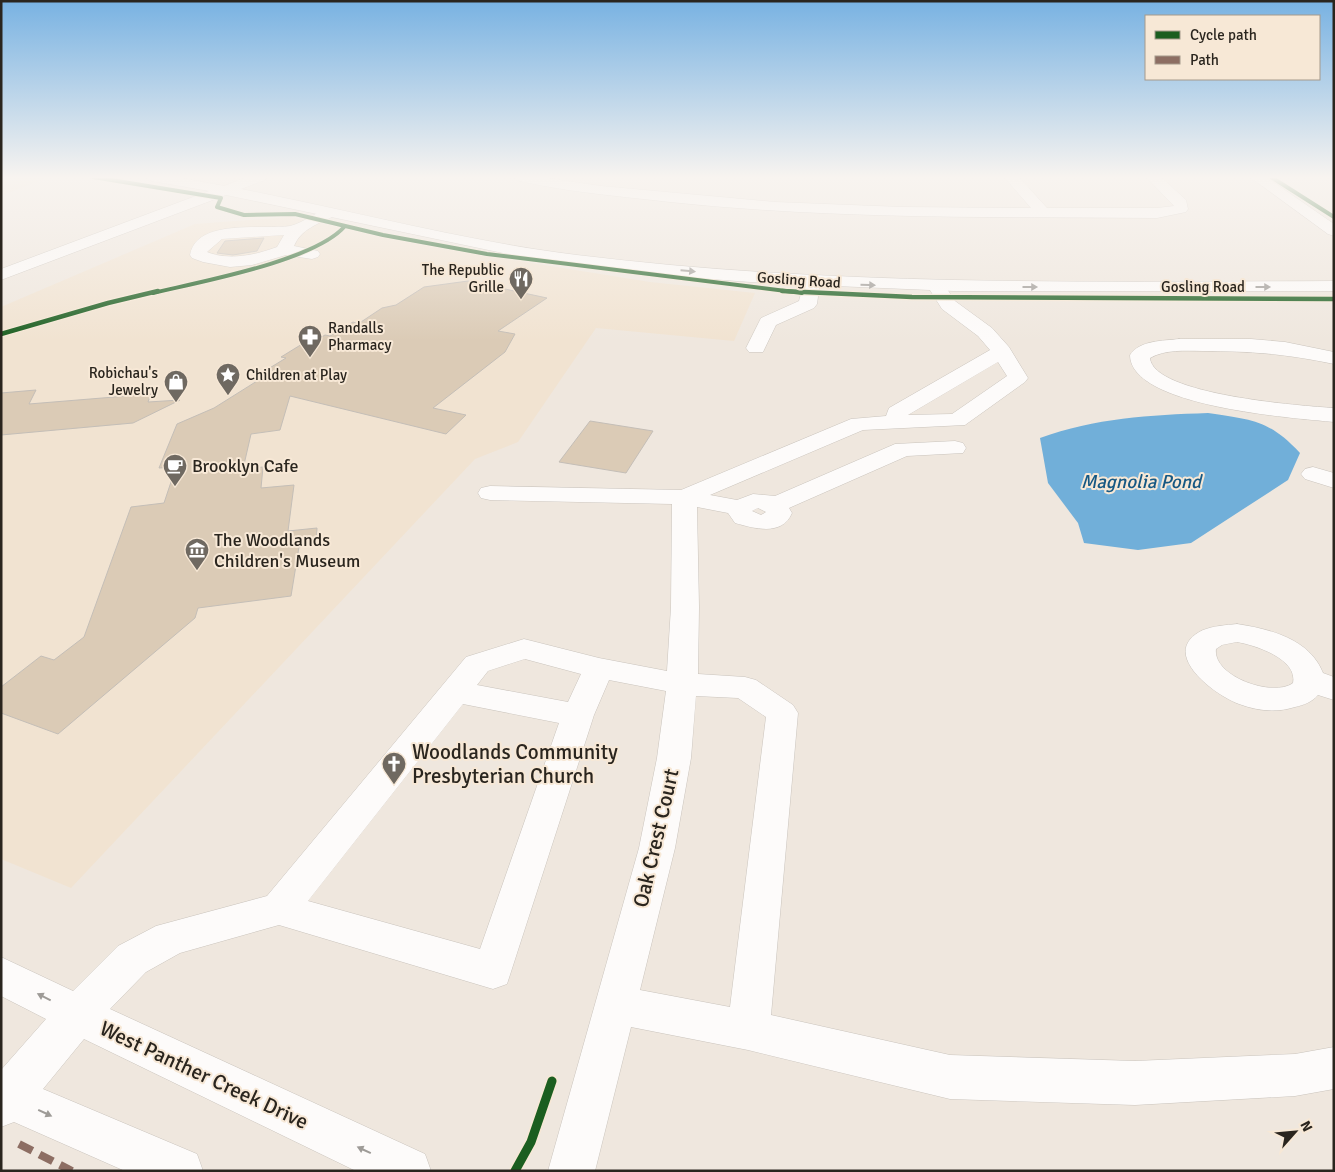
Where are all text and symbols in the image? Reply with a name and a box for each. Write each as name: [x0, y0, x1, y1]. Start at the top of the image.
legend: [1145, 15, 1320, 80]
text: Cycle path: [1190, 26, 1257, 44]
text: Path: [1190, 51, 1219, 69]
place label: The Republic Grille: [422, 261, 504, 296]
restaurant icon: The Republic Grille: [508, 266, 534, 300]
one-way arrow: [681, 268, 697, 276]
street label: Gosling Road: [757, 268, 842, 292]
street label: Gosling Road: [1161, 278, 1245, 296]
one-way arrow: [860, 281, 876, 289]
one-way arrow: [1023, 283, 1039, 291]
one-way arrow: [1255, 283, 1271, 291]
place label: Randalls Pharmacy: [328, 319, 391, 354]
pharmacy icon: Randalls Pharmacy: [297, 324, 323, 358]
place icon: Children at Play: [215, 362, 241, 396]
place label: Robichau's Jewelry: [89, 364, 158, 399]
place label: Children at Play: [246, 366, 347, 384]
shop icon: Robichau's Jewelry: [163, 369, 189, 403]
cafe icon: Brooklyn Cafe: [162, 453, 188, 487]
place label: Brooklyn Cafe: [192, 455, 298, 477]
water label: Magnolia Pond: [1081, 470, 1203, 494]
place label: The Woodlands Children's Museum: [214, 529, 360, 572]
museum icon: The Woodlands Children's Museum: [184, 537, 210, 571]
place label: Woodlands Community Presbyterian Church: [412, 739, 618, 789]
church icon: Woodlands Community Presbyterian Church: [381, 751, 407, 785]
street label: Oak Crest Court: [627, 766, 685, 910]
one-way arrow: [37, 993, 51, 1001]
street label: West Panther Creek Drive: [96, 1015, 312, 1135]
north arrow: [1270, 1107, 1320, 1157]
one-way arrow: [38, 1109, 52, 1117]
text: N: [1296, 1118, 1316, 1135]
one-way arrow: [357, 1146, 371, 1154]

